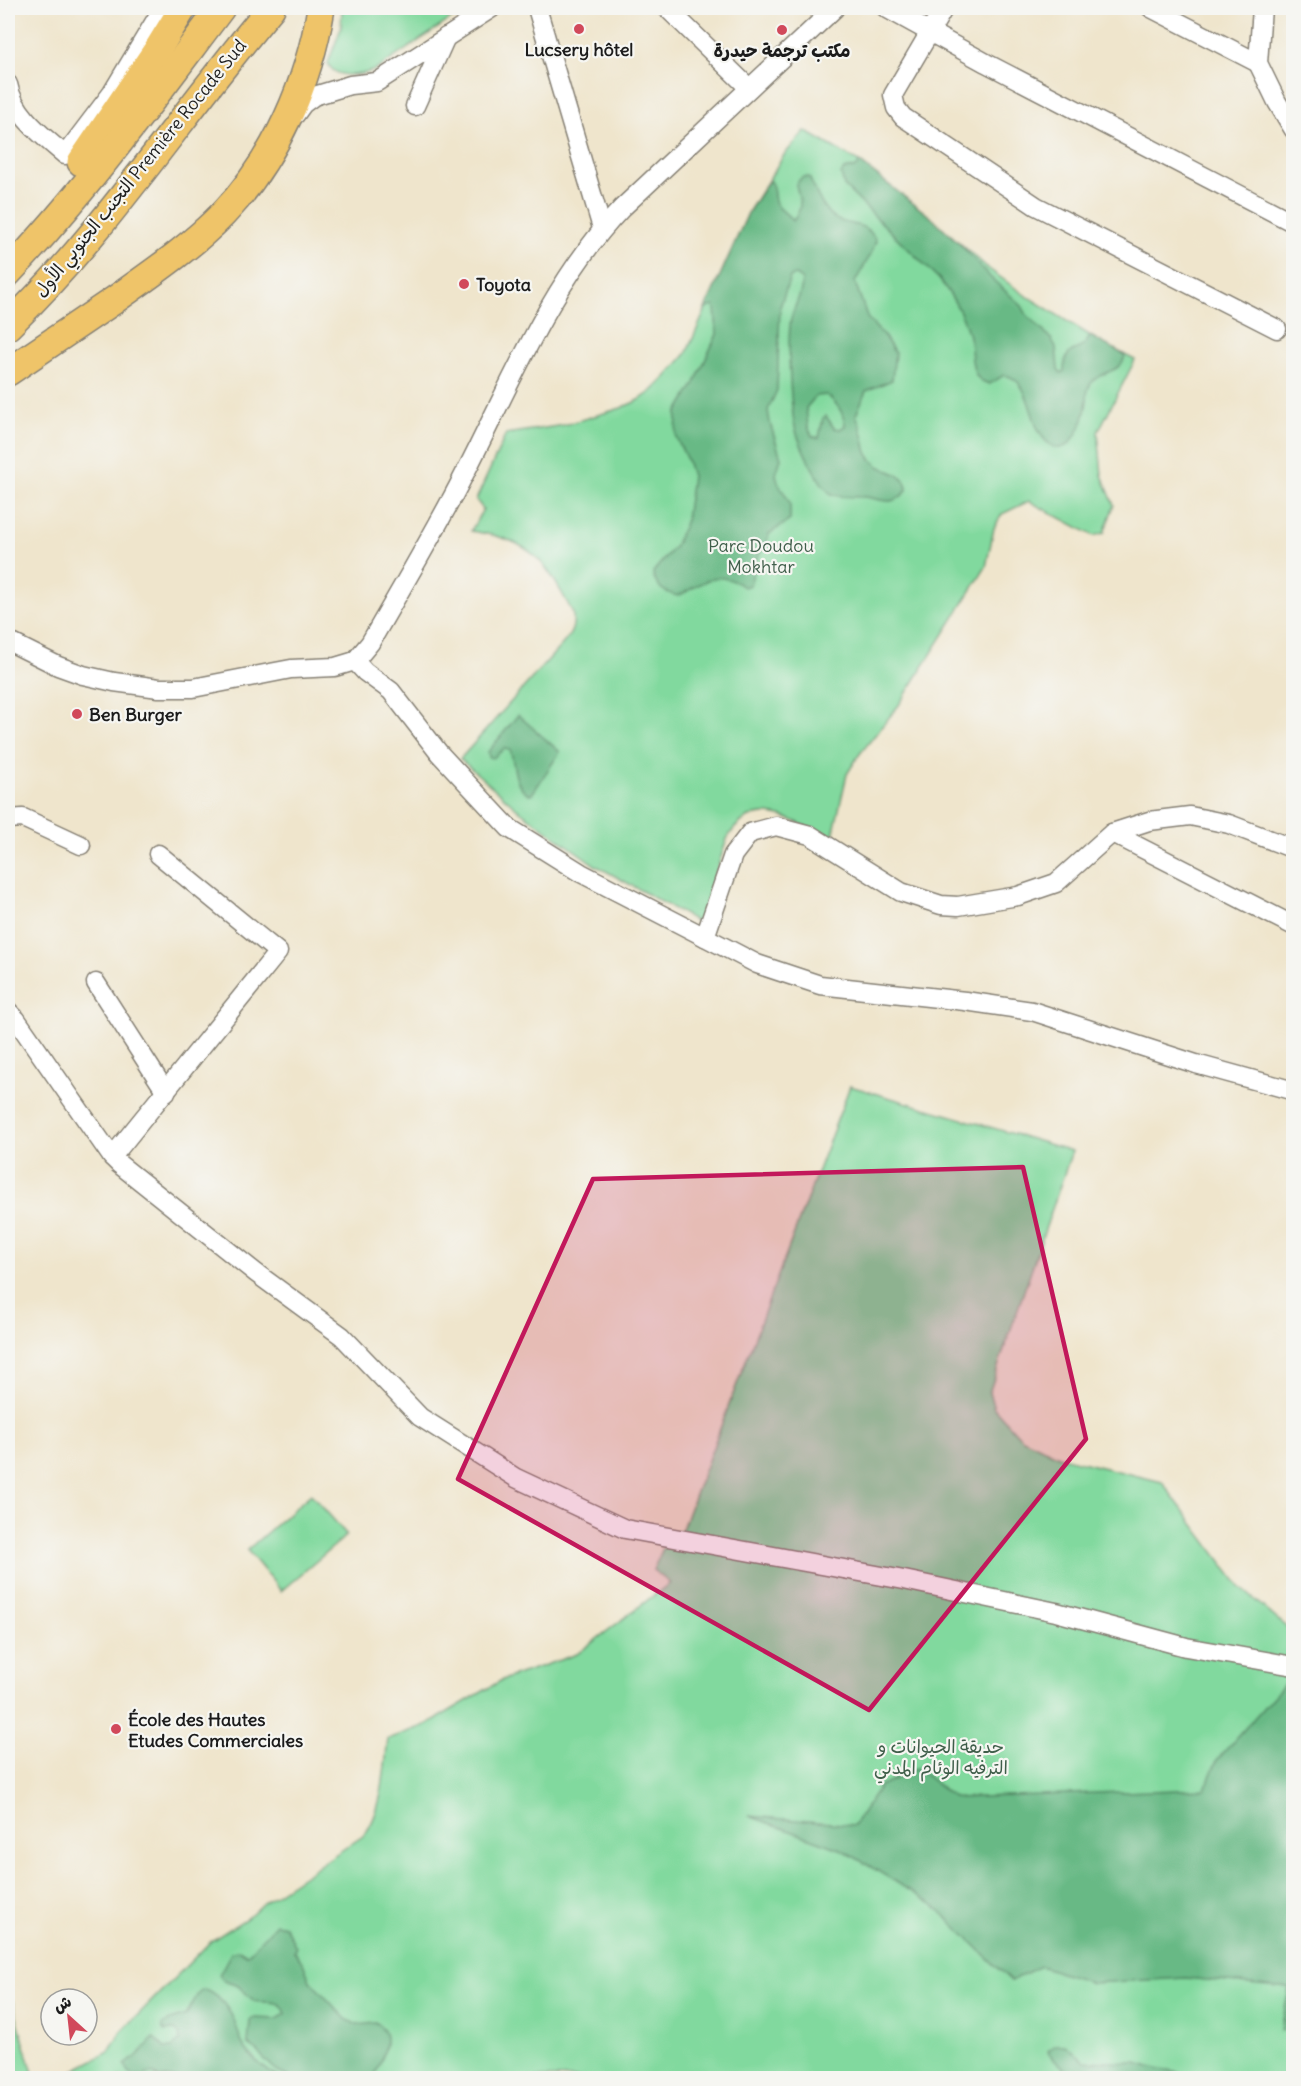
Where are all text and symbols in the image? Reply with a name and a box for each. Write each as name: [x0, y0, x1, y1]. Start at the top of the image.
marker: Lucsery hôtel: [572, 22, 586, 36]
marker: مكتب ترجمة حيدرة: [775, 23, 789, 37]
street label: التجنب الجنوبي الأول Première Rocade Sud: [29, 34, 255, 305]
place label: Lucsery hôtel: [525, 38, 633, 61]
place label: مكتب ترجمة حيدرة: [713, 39, 851, 62]
place label: Toyota: [476, 273, 531, 296]
marker: Toyota: [457, 277, 471, 291]
park label: Parc Doudou Mokhtar: [708, 534, 814, 578]
place label: Ben Burger: [89, 703, 182, 726]
marker: Ben Burger: [70, 707, 84, 721]
place label: École des Hautes Etudes Commerciales: [128, 1708, 303, 1752]
marker: École des Hautes Etudes Commerciales: [109, 1722, 123, 1736]
park label: حديقة الحيوانات و الترفيه الوئام المدني: [874, 1735, 1008, 1784]
north arrow: [39, 1987, 99, 2047]
text: ش: [50, 1991, 75, 2017]

